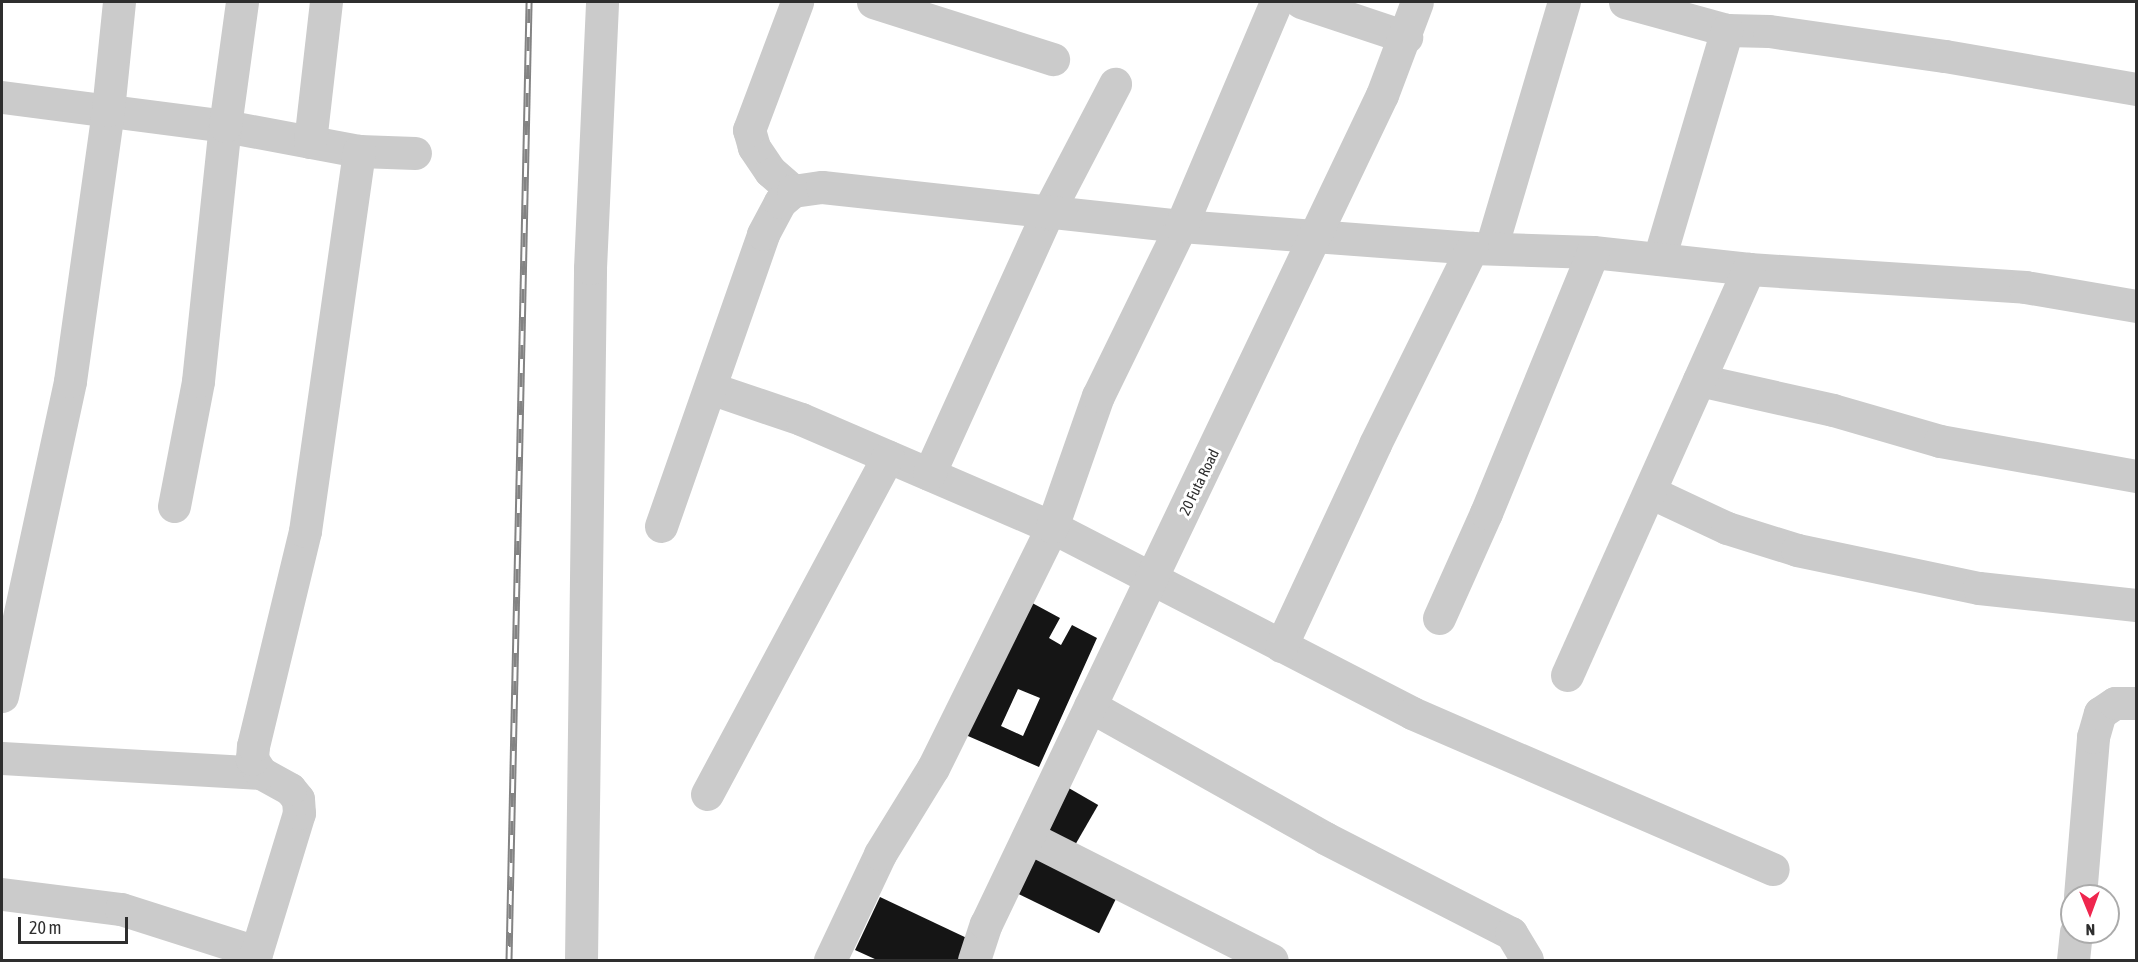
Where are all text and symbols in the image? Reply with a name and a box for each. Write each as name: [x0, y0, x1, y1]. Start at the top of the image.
street label: 20 Futa Road: [1175, 446, 1223, 518]
north arrow: [2060, 884, 2120, 944]
scale bar: [21, 905, 130, 943]
text: 20 m: [29, 917, 61, 938]
text: N: [2085, 921, 2095, 939]

